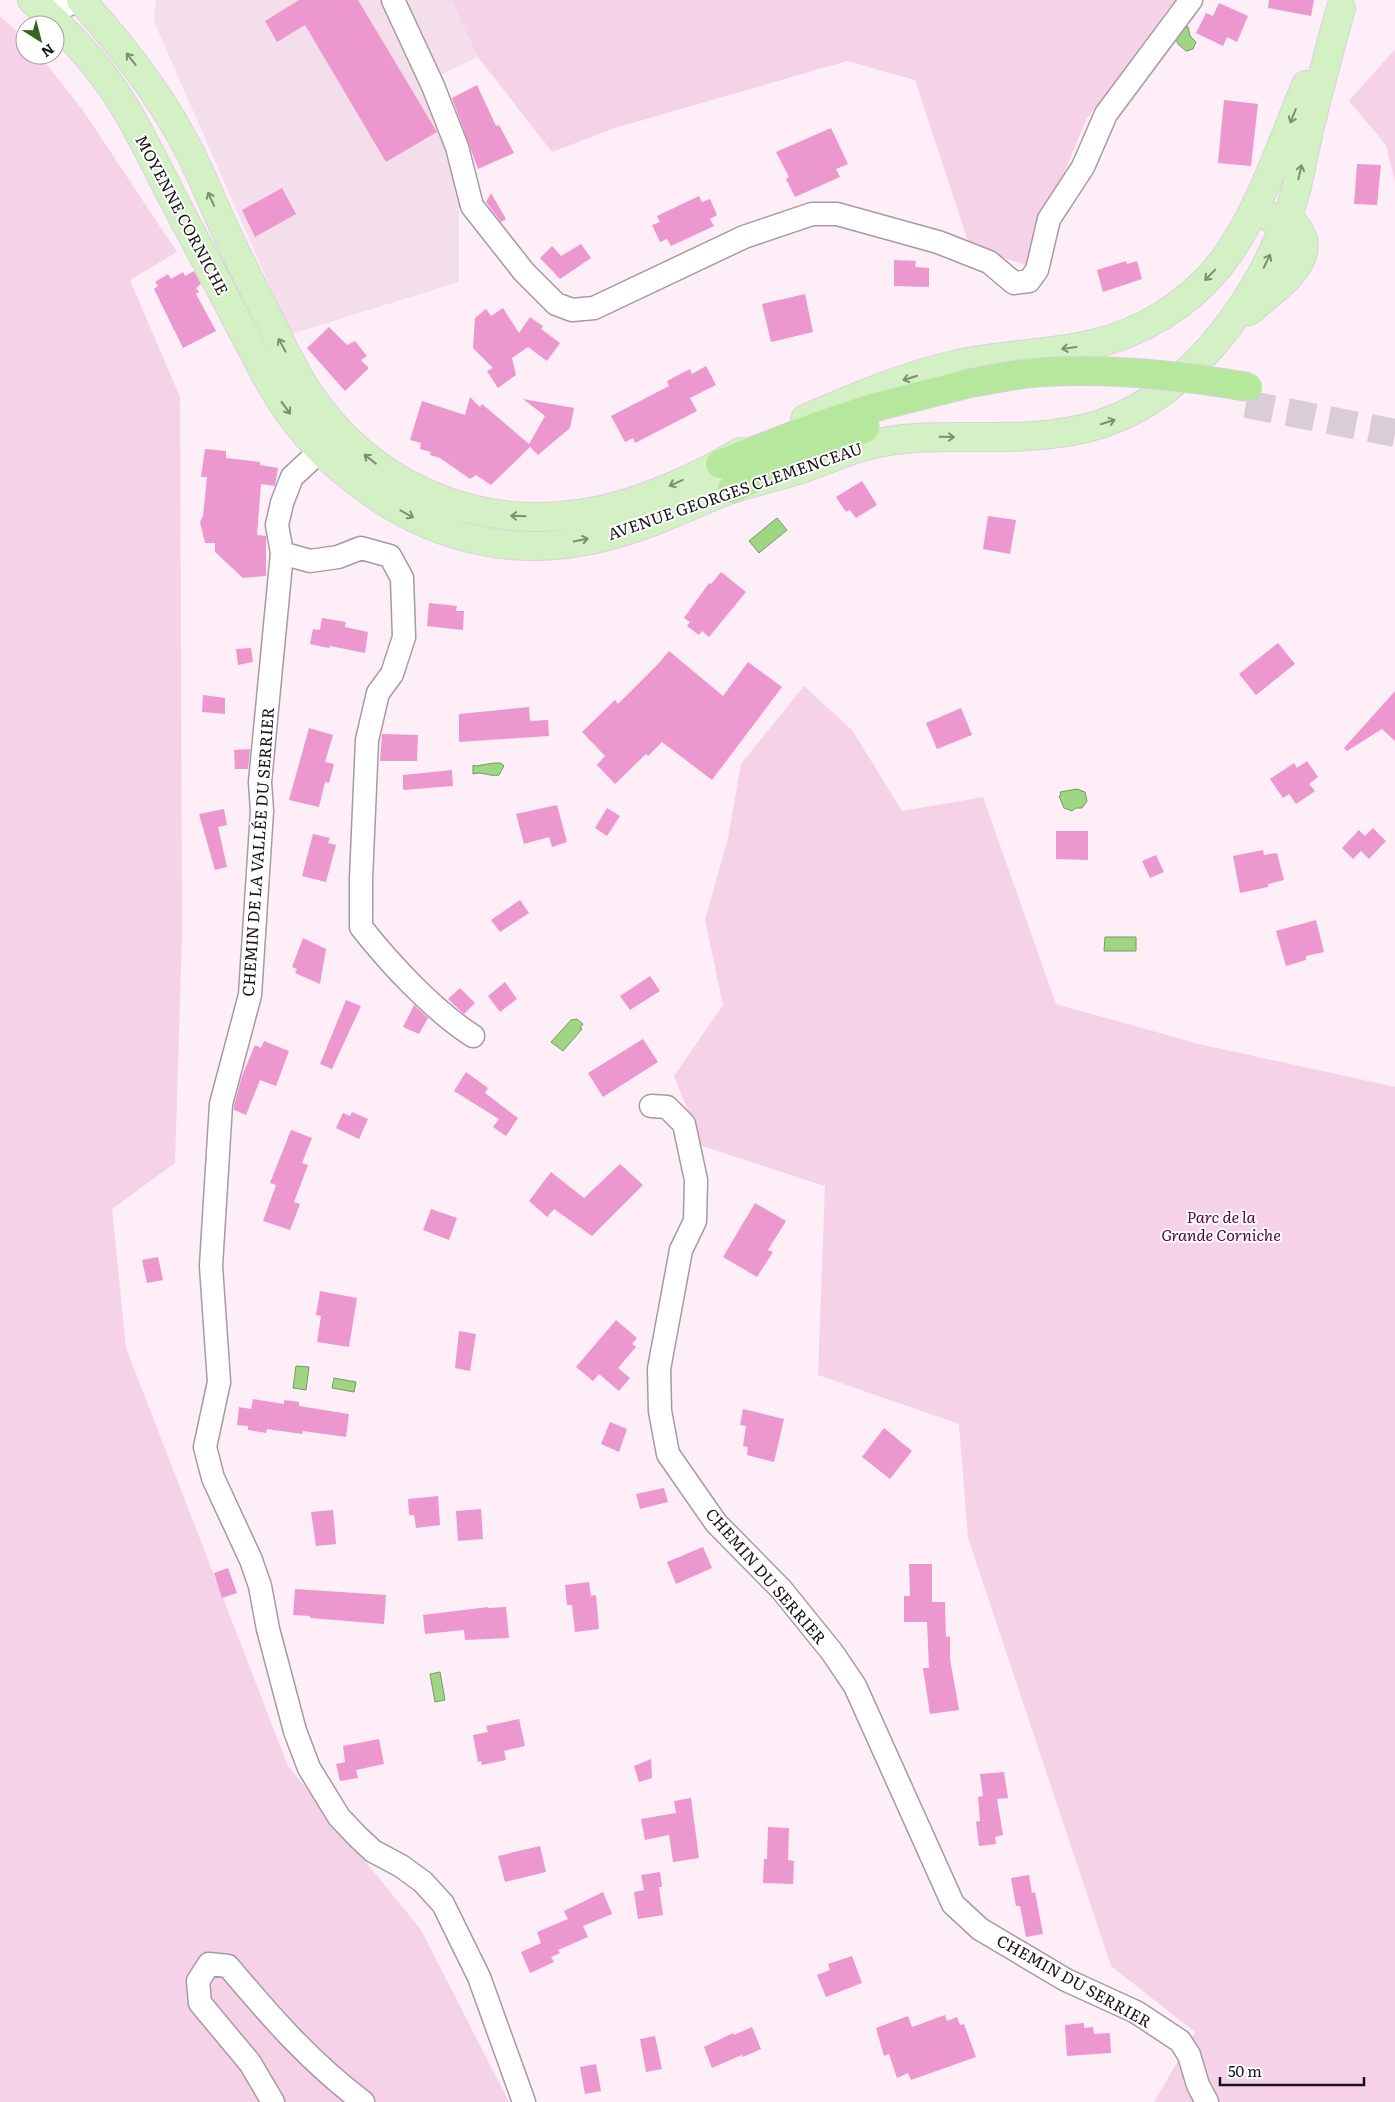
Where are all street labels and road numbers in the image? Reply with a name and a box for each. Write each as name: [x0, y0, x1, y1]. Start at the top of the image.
street label: MOYENNE CORNICHE: [130, 130, 235, 299]
street label: AVENUE GEORGES CLEMENCEAU: [604, 435, 865, 545]
street label: CHEMIN DE LA VALLÉE DU SERRIER: [235, 706, 279, 997]
street label: CHEMIN DU SERRIER: [701, 1502, 833, 1649]
street label: CHEMIN DU SERRIER: [993, 1928, 1157, 2033]

